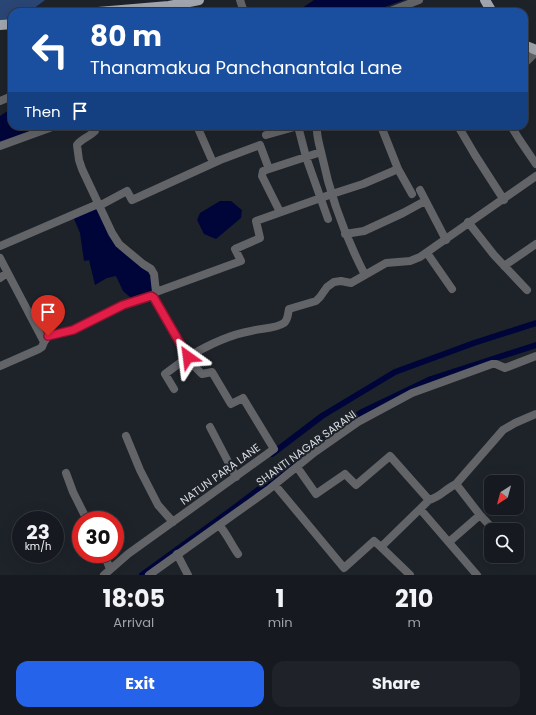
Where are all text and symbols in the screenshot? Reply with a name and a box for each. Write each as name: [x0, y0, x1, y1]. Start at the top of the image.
text: 80 m: [90, 17, 162, 56]
icon: left: [24, 24, 76, 76]
text: Thanamakua Panchanantala Lane: [90, 55, 402, 80]
icon: arrive: [69, 100, 91, 122]
text: Then: [24, 101, 61, 122]
pin: [31, 295, 65, 336]
icon: arrive: [37, 301, 59, 323]
position arrow: [167, 336, 209, 378]
street label: SHANTI NAGAR SARANI: [253, 406, 359, 490]
street label: NATUN PARA LANE: [177, 439, 263, 509]
north arrow: [484, 475, 524, 515]
map controls: [484, 475, 524, 563]
speed limit sign: 30: [72, 511, 124, 563]
text: 23: [26, 518, 50, 546]
button: search: [484, 523, 524, 563]
text: km/h: [25, 539, 51, 554]
text: 18:05: [103, 582, 165, 615]
text: 1: [276, 582, 285, 615]
text: 210: [395, 582, 433, 615]
text: Arrival: [113, 613, 154, 632]
text: min: [268, 613, 293, 632]
text: m: [408, 613, 421, 632]
button: Exit: [16, 661, 264, 707]
button: Share: [272, 661, 520, 707]

